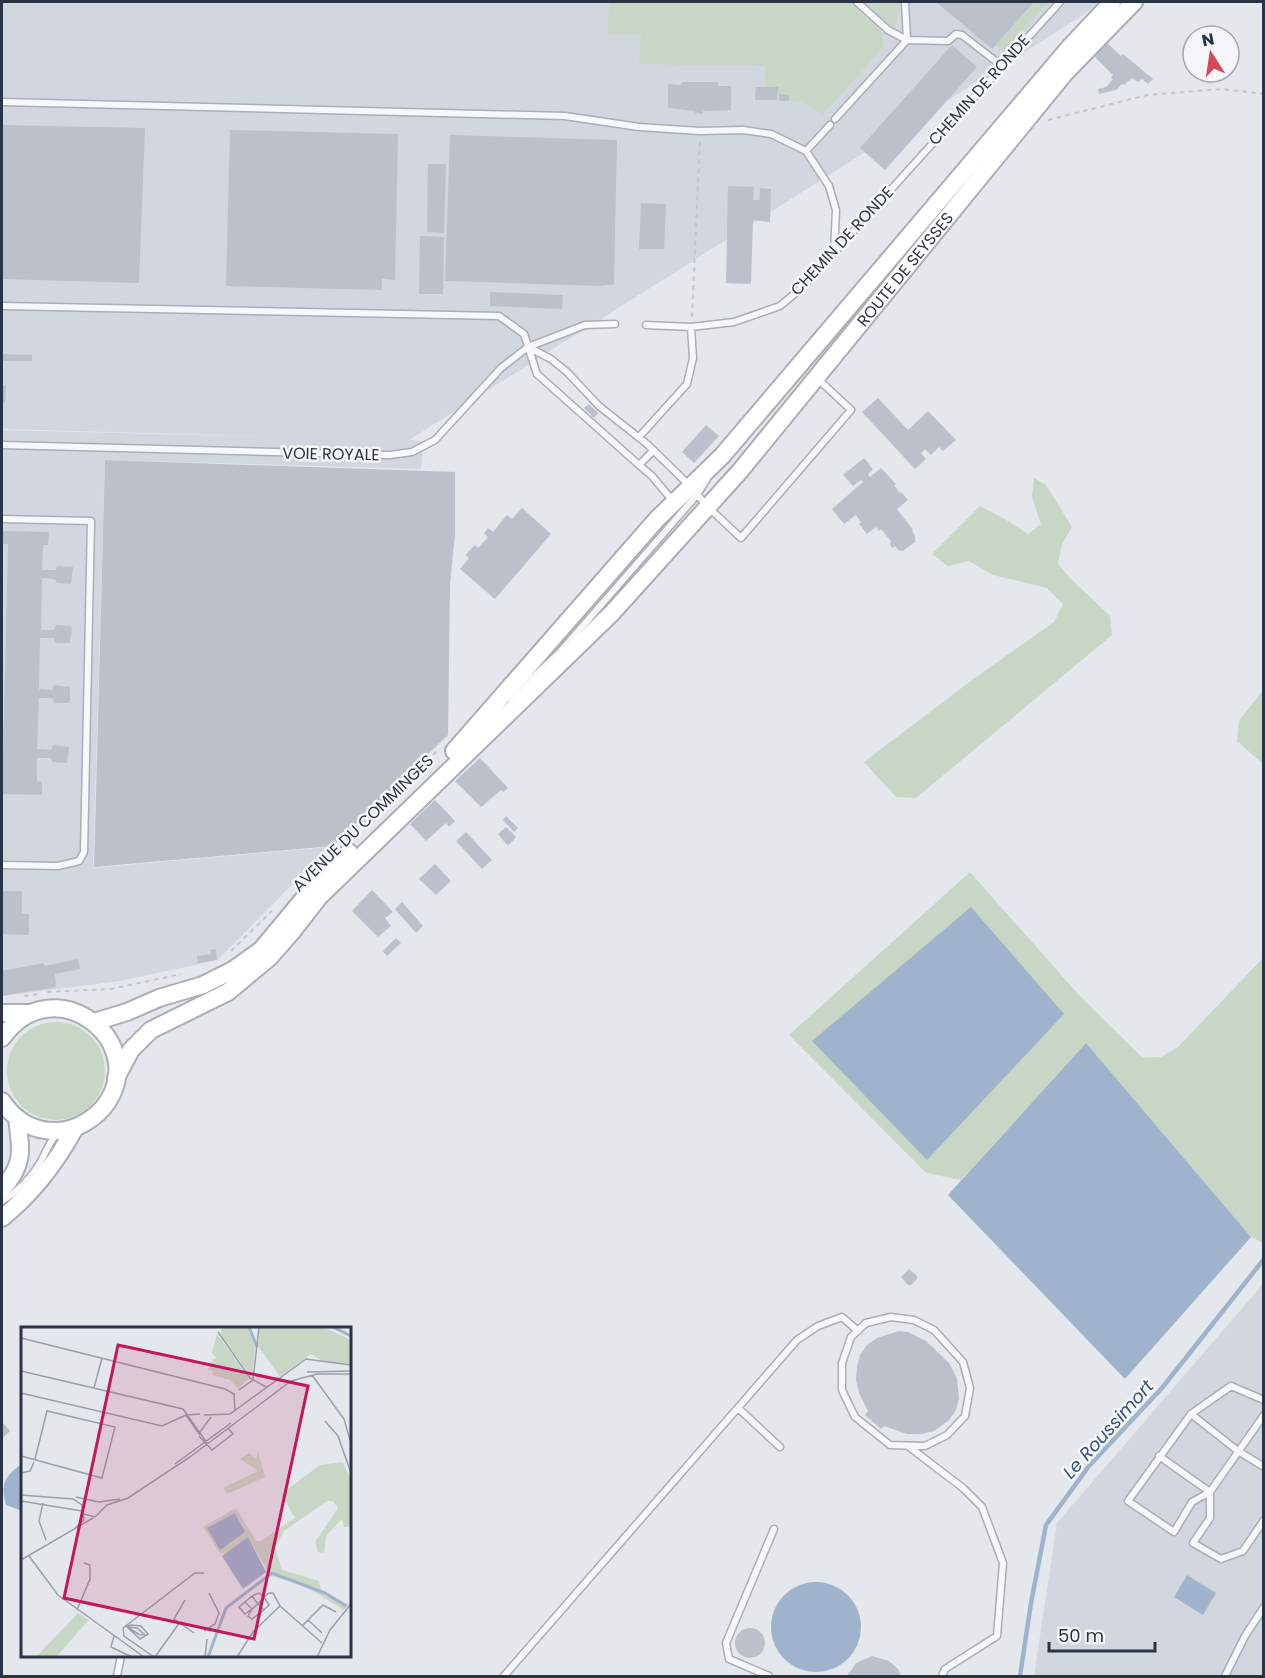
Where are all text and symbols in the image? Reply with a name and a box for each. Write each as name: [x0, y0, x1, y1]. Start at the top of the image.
north arrow: [1181, 24, 1241, 84]
text: N: [1200, 27, 1216, 52]
street label: CHEMIN DE RONDE: [923, 30, 1035, 150]
street label: CHEMIN DE RONDE: [785, 181, 899, 301]
street label: ROUTE DE SEYSSES: [851, 207, 959, 331]
street label: VOIE ROYALE: [282, 442, 380, 466]
street label: AVENUE DU COMMINGES: [287, 749, 439, 897]
inset map: [21, 1327, 351, 1657]
water label: Le Roussimort: [1057, 1374, 1159, 1484]
scale bar: [1049, 1615, 1156, 1653]
text: 50 m: [1058, 1623, 1104, 1648]

